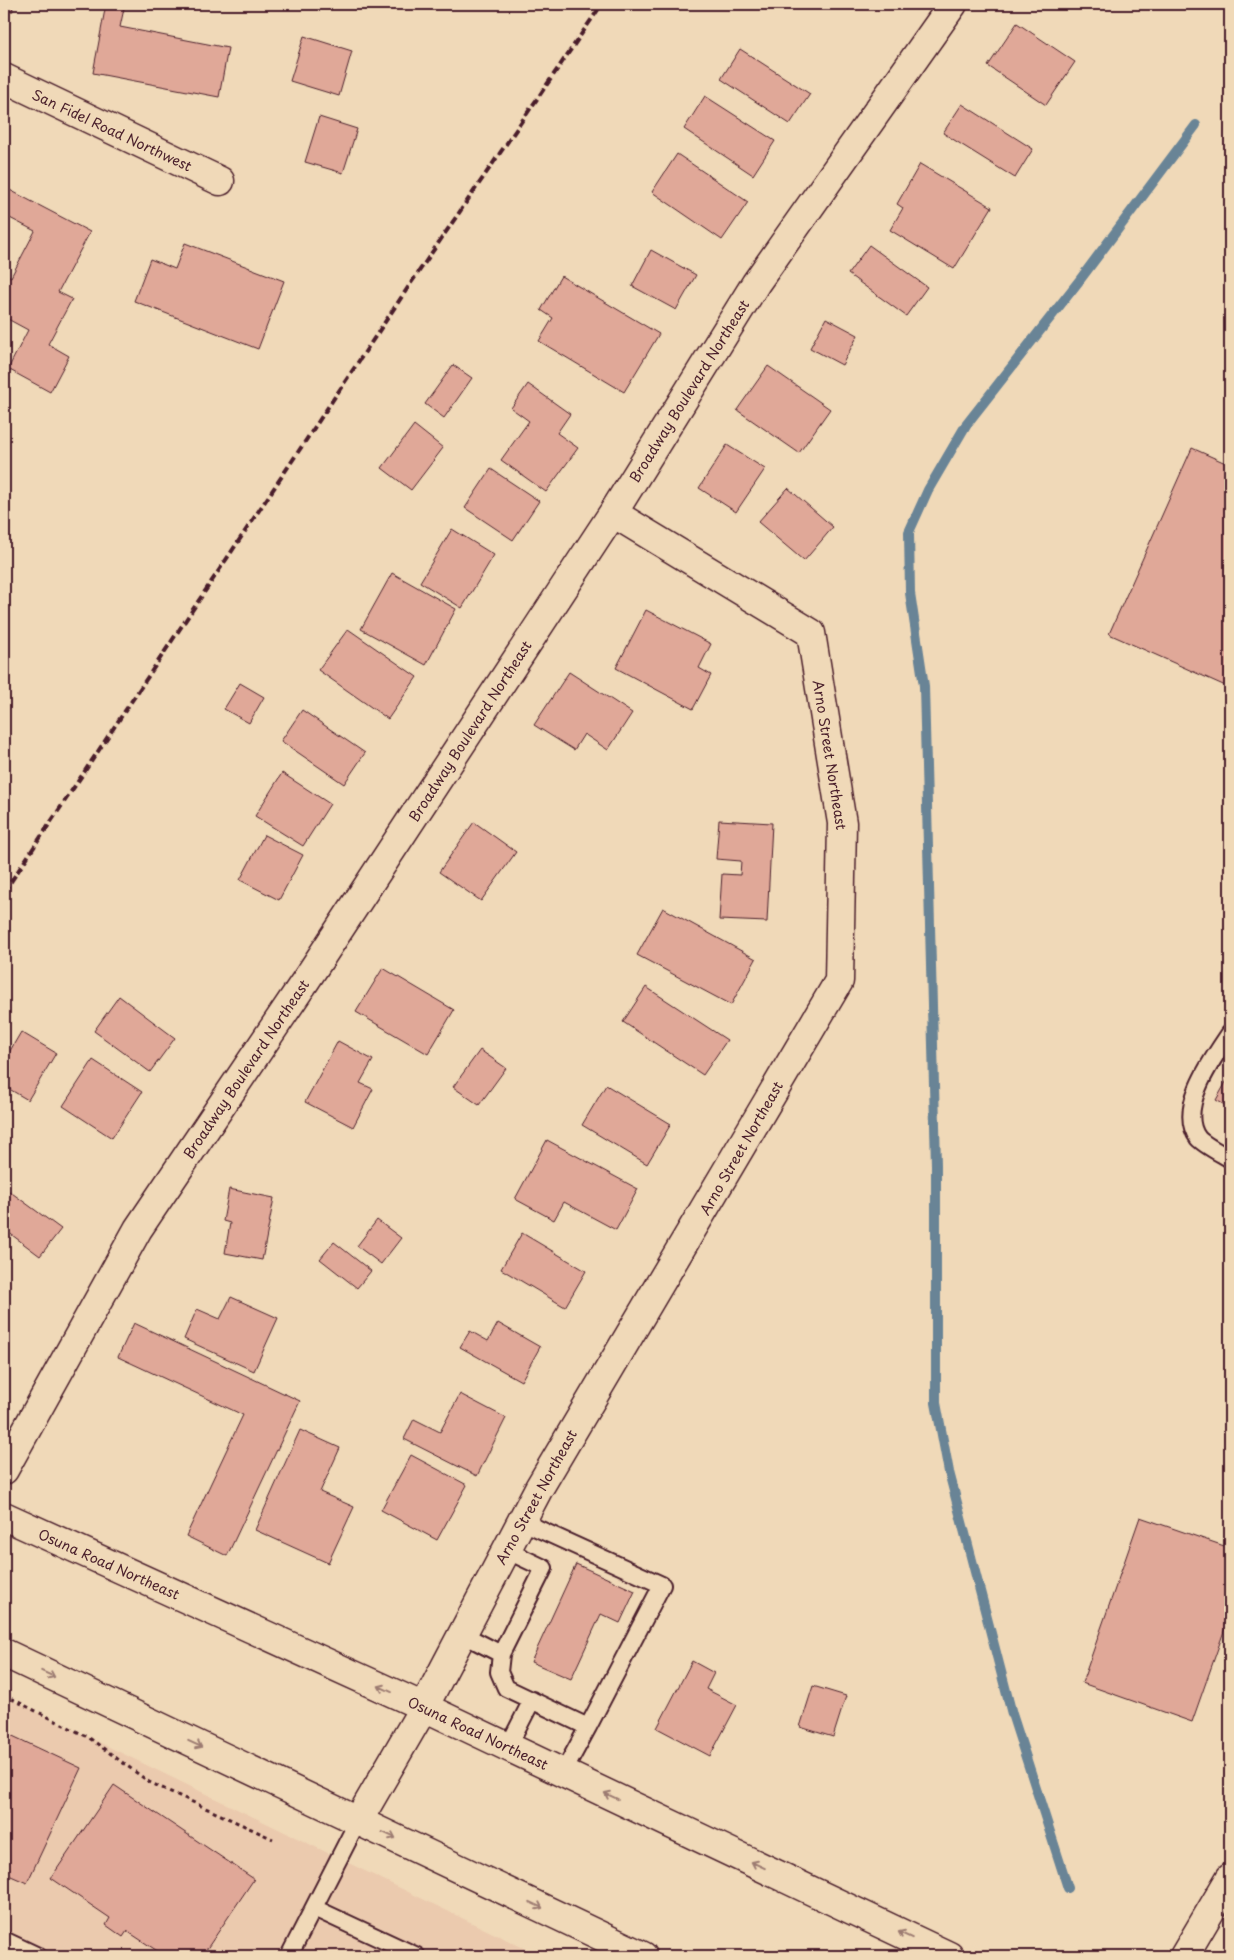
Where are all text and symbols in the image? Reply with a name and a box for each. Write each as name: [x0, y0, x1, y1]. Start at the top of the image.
street label: San Fidel Road Northwest: [29, 84, 196, 176]
street label: Broadway Boulevard Northeast: [624, 295, 754, 487]
street label: Broadway Boulevard Northeast: [403, 636, 537, 826]
street label: Arno Street Northeast: [808, 679, 852, 832]
street label: Broadway Boulevard Northeast: [178, 975, 314, 1163]
street label: Arno Street Northeast: [694, 1077, 788, 1219]
street label: Arno Street Northeast: [490, 1425, 582, 1568]
street label: Osuna Road Northeast: [35, 1523, 183, 1605]
one-way arrow: [40, 1670, 55, 1679]
one-way arrow: [378, 1684, 393, 1694]
street label: Osuna Road Northeast: [404, 1691, 552, 1775]
one-way arrow: [187, 1739, 202, 1749]
one-way arrow: [604, 1790, 619, 1800]
one-way arrow: [381, 1831, 396, 1841]
one-way arrow: [751, 1860, 766, 1870]
one-way arrow: [528, 1901, 543, 1911]
one-way arrow: [897, 1930, 912, 1940]

